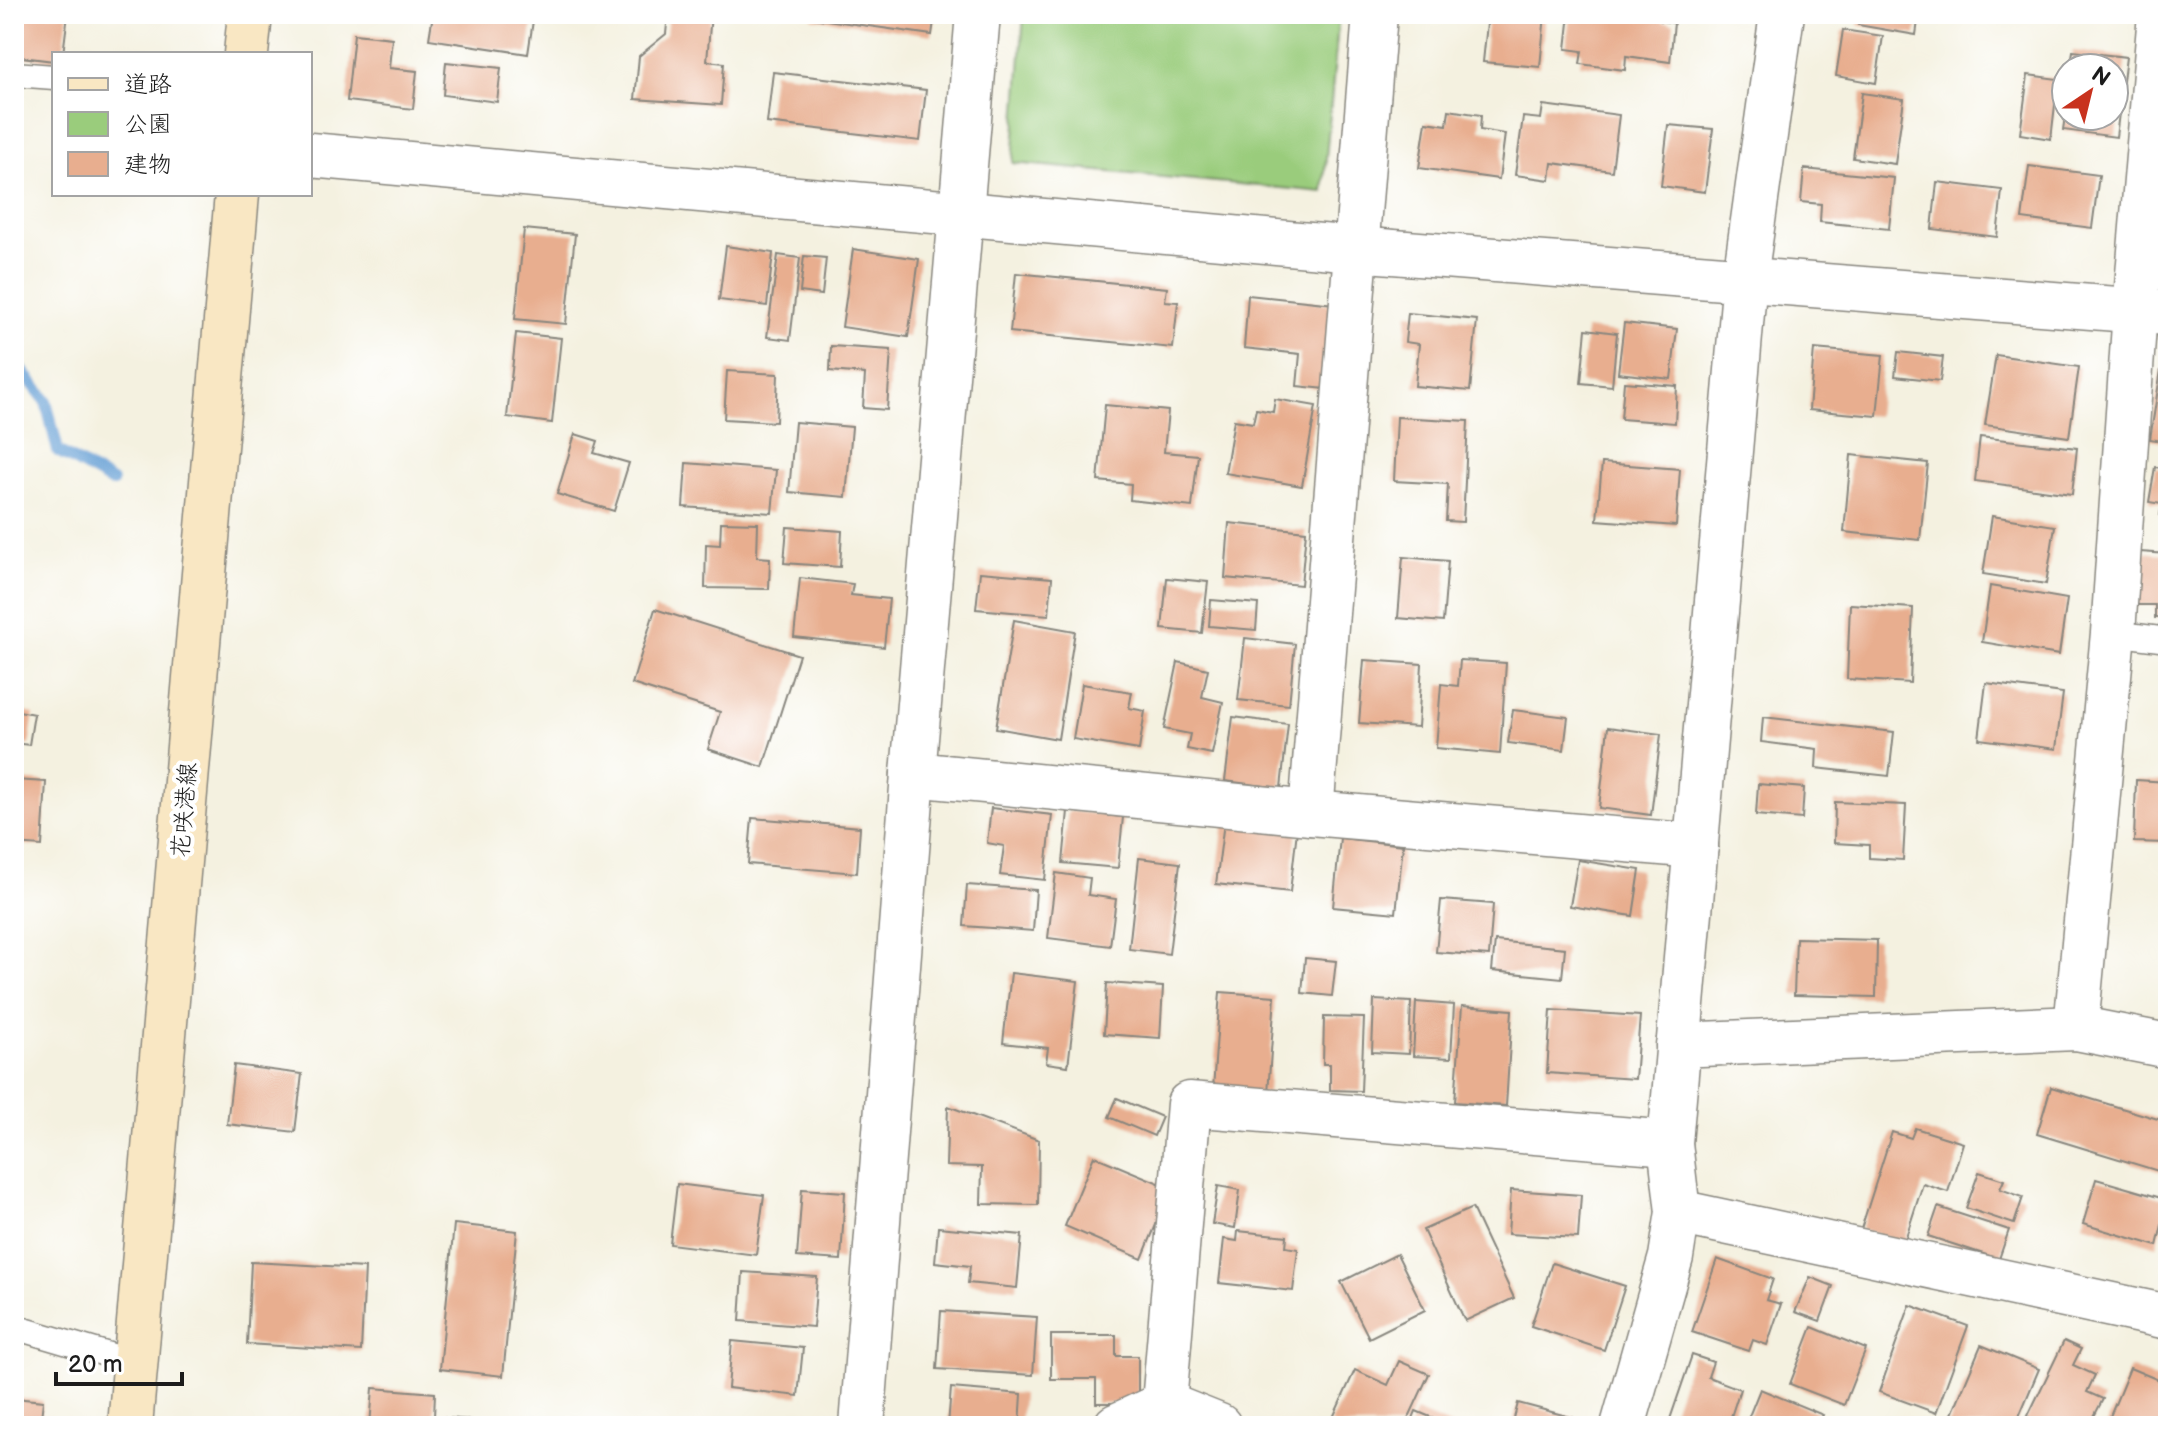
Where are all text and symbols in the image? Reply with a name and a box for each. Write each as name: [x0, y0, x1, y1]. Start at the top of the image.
legend: [52, 52, 312, 196]
north arrow: [2050, 52, 2130, 132]
text: N: [2086, 61, 2115, 93]
text: 道路: [124, 70, 172, 99]
text: 公園: [124, 110, 172, 139]
text: 建物: [124, 150, 172, 179]
street label: 花咲港線: [166, 761, 203, 859]
scale bar: [56, 1336, 182, 1386]
text: 20 m: [68, 1350, 123, 1379]

